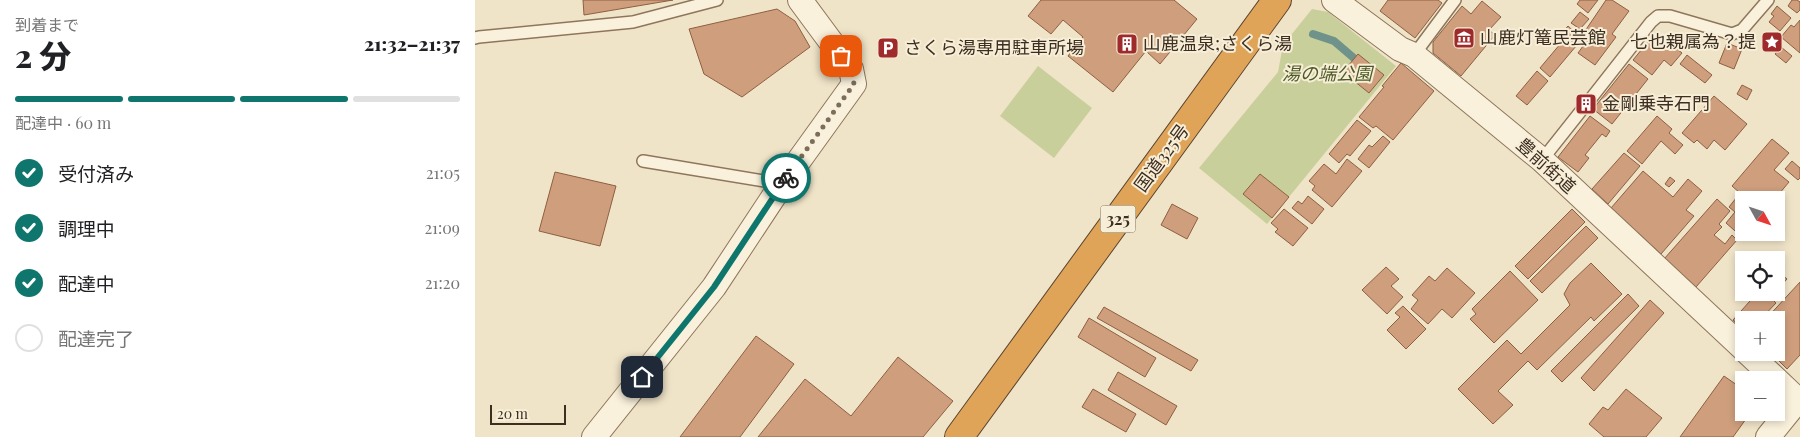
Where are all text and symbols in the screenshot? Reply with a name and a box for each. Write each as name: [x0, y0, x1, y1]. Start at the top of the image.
text: 到着まで: [15, 14, 79, 35]
place label: 山鹿灯篭民芸館: [1480, 25, 1606, 49]
museum icon: 山鹿灯篭民芸館: [1452, 26, 1476, 50]
place label: 七也親属為？提: [1630, 29, 1756, 53]
text: 21:32–21:37: [364, 30, 460, 56]
place icon: 七也親属為？提: [1760, 30, 1784, 54]
place label: 山鹿温泉;さくら湯: [1143, 31, 1292, 55]
building icon: 山鹿温泉;さくら湯: [1115, 32, 1139, 56]
text: 2 分: [15, 33, 71, 76]
pin: [820, 35, 862, 77]
place label: さくら湯専用駐車所場: [904, 35, 1084, 59]
parking icon: さくら湯専用駐車所場: [876, 36, 900, 60]
icon: bag: [827, 42, 855, 70]
park label: 湯の端公園: [1282, 61, 1375, 85]
place label: 金剛乗寺石門: [1602, 91, 1710, 115]
building icon: 金剛乗寺石門: [1574, 92, 1598, 116]
text: 配達中 · 60 m: [15, 112, 111, 133]
street label: 国道325号: [1128, 119, 1194, 196]
street label: 豊前街道: [1512, 132, 1581, 198]
courier: [761, 153, 811, 203]
icon: check: [15, 159, 43, 187]
text: 受付済み: [58, 160, 134, 186]
text: 21:05: [426, 162, 460, 183]
icon: bike: [772, 164, 800, 192]
north arrow: [1735, 191, 1785, 241]
map controls: [1735, 191, 1785, 421]
road number: 325: [1101, 205, 1135, 232]
icon: check: [15, 214, 43, 242]
text: 調理中: [58, 215, 115, 241]
text: 21:09: [424, 217, 460, 238]
button: locate: [1735, 251, 1785, 301]
icon: check: [15, 269, 43, 297]
text: 配達中: [58, 270, 115, 296]
text: 21:20: [425, 272, 460, 293]
button: +: [1735, 311, 1785, 361]
text: 配達完了: [58, 325, 134, 351]
pin: [621, 356, 663, 398]
icon: home: [628, 363, 656, 391]
button: −: [1735, 371, 1785, 421]
scale bar: [490, 402, 566, 425]
text: 20 m: [497, 404, 528, 423]

